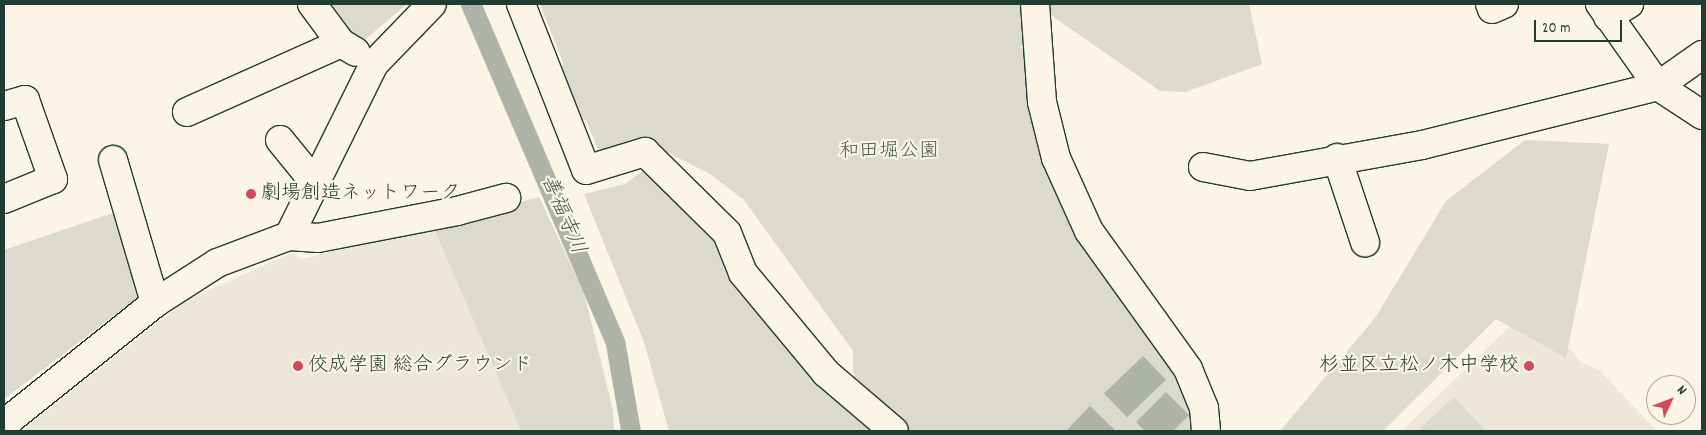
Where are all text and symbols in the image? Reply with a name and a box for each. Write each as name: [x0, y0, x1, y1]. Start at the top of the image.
scale bar: [1536, 10, 1624, 42]
text: 20 m: [1542, 18, 1570, 40]
park label: 和田堀公園: [839, 140, 939, 164]
water label: 善福寺川: [534, 171, 590, 259]
place label: 劇場創造ネットワーク: [261, 182, 461, 206]
marker: 劇場創造ネットワーク: [245, 188, 257, 200]
place label: 佼成学園 総合グラウンド: [308, 354, 533, 378]
place label: 杉並区立松ノ木中学校: [1319, 354, 1519, 378]
marker: 佼成学園 総合グラウンド: [292, 360, 304, 372]
marker: 杉並区立松ノ木中学校: [1523, 360, 1535, 372]
north arrow: [1646, 375, 1696, 425]
text: N: [1672, 381, 1691, 400]

